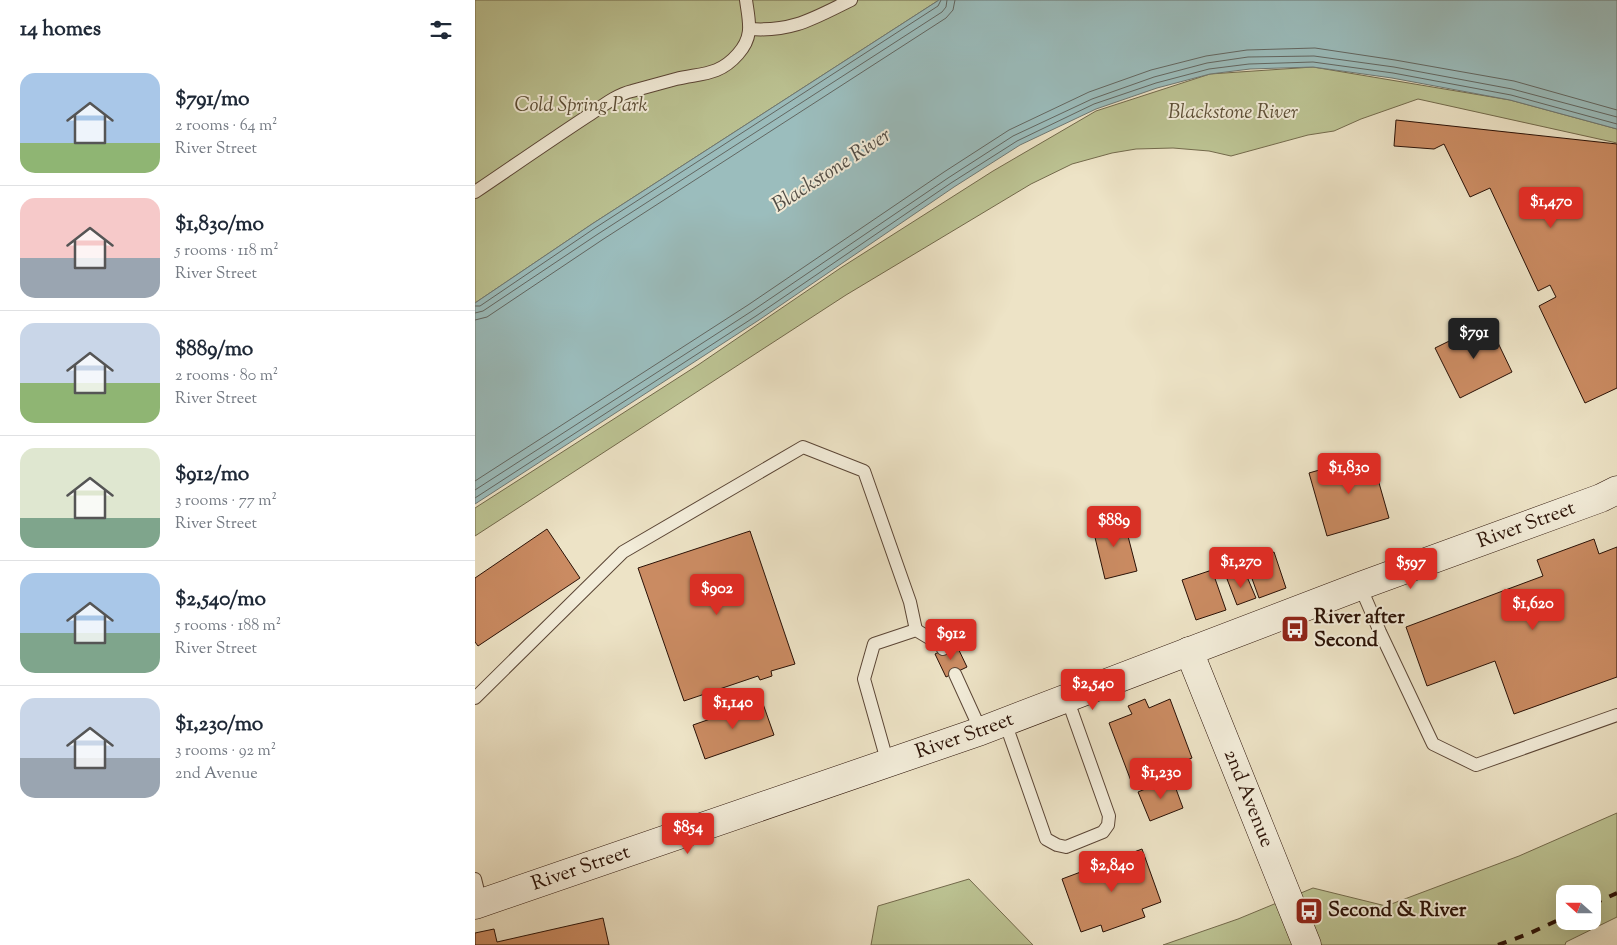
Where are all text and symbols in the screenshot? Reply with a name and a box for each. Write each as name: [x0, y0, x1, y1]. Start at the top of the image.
text: 14 homes: [20, 15, 101, 45]
icon: filters: [427, 16, 455, 44]
text: $791/mo: [175, 85, 250, 115]
park label: Cold Spring Park: [514, 92, 648, 121]
icon: home: [60, 93, 120, 153]
park label: Blackstone River: [1168, 99, 1298, 128]
text: 2 rooms · 64 m²: [175, 115, 278, 138]
water label: Blackstone River: [767, 121, 898, 221]
text: River Street: [175, 138, 257, 161]
pin: $1,470: [1510, 186, 1592, 229]
text: $1,470: [1530, 191, 1572, 214]
text: $1,830/mo: [175, 210, 264, 240]
icon: home: [60, 218, 120, 278]
text: 5 rooms · 118 m²: [175, 240, 279, 263]
text: River Street: [175, 263, 257, 286]
pin: $791: [1444, 318, 1504, 360]
text: $791: [1459, 322, 1489, 345]
text: $889/mo: [175, 335, 253, 365]
icon: home: [60, 343, 120, 403]
text: 2 rooms · 80 m²: [175, 365, 278, 388]
text: River Street: [175, 388, 257, 411]
pin: $1,830: [1308, 452, 1390, 495]
text: $1,830: [1329, 457, 1369, 480]
text: $912/mo: [175, 460, 249, 490]
icon: home: [60, 468, 120, 528]
text: 3 rooms · 77 m²: [175, 490, 277, 513]
street label: River Street: [1473, 494, 1580, 556]
pin: $889: [1084, 506, 1144, 548]
text: $889: [1098, 510, 1130, 533]
text: River Street: [175, 513, 257, 536]
pin: $1,270: [1200, 546, 1282, 589]
pin: $597: [1381, 548, 1441, 590]
text: $1,270: [1220, 551, 1262, 574]
text: $597: [1396, 552, 1426, 575]
pin: $902: [687, 574, 747, 616]
text: $902: [701, 578, 733, 601]
text: $2,540/mo: [175, 585, 266, 615]
pin: $1,620: [1492, 588, 1574, 631]
icon: home: [60, 593, 120, 653]
text: $1,620: [1512, 593, 1554, 616]
place label: River after Second: [1314, 604, 1405, 656]
bus stop icon: River after Second: [1280, 614, 1310, 644]
text: 5 rooms · 188 m²: [175, 615, 281, 638]
pin: $912: [921, 618, 981, 661]
text: $912: [936, 623, 966, 646]
text: River Street: [175, 638, 257, 661]
pin: $2,540: [1052, 668, 1134, 711]
text: $2,540: [1072, 673, 1114, 696]
pin: $1,140: [692, 688, 774, 730]
text: $1,140: [713, 692, 753, 715]
street label: River Street: [912, 705, 1018, 767]
text: $1,230/mo: [175, 710, 263, 740]
icon: home: [60, 718, 120, 778]
text: 3 rooms · 92 m²: [175, 740, 276, 763]
street label: 2nd Avenue: [1216, 745, 1281, 852]
pin: $1,230: [1120, 758, 1202, 800]
text: $1,230: [1141, 762, 1181, 785]
text: 2nd Avenue: [175, 763, 258, 786]
pin: $854: [658, 812, 718, 855]
text: $854: [673, 817, 703, 840]
street label: River Street: [528, 838, 634, 899]
pin: $2,840: [1071, 850, 1153, 893]
text: $2,840: [1090, 855, 1134, 878]
north arrow: [1556, 885, 1601, 930]
map controls: [1556, 885, 1601, 930]
bus stop icon: Second & River: [1294, 896, 1324, 926]
place label: Second & River: [1328, 897, 1467, 926]

